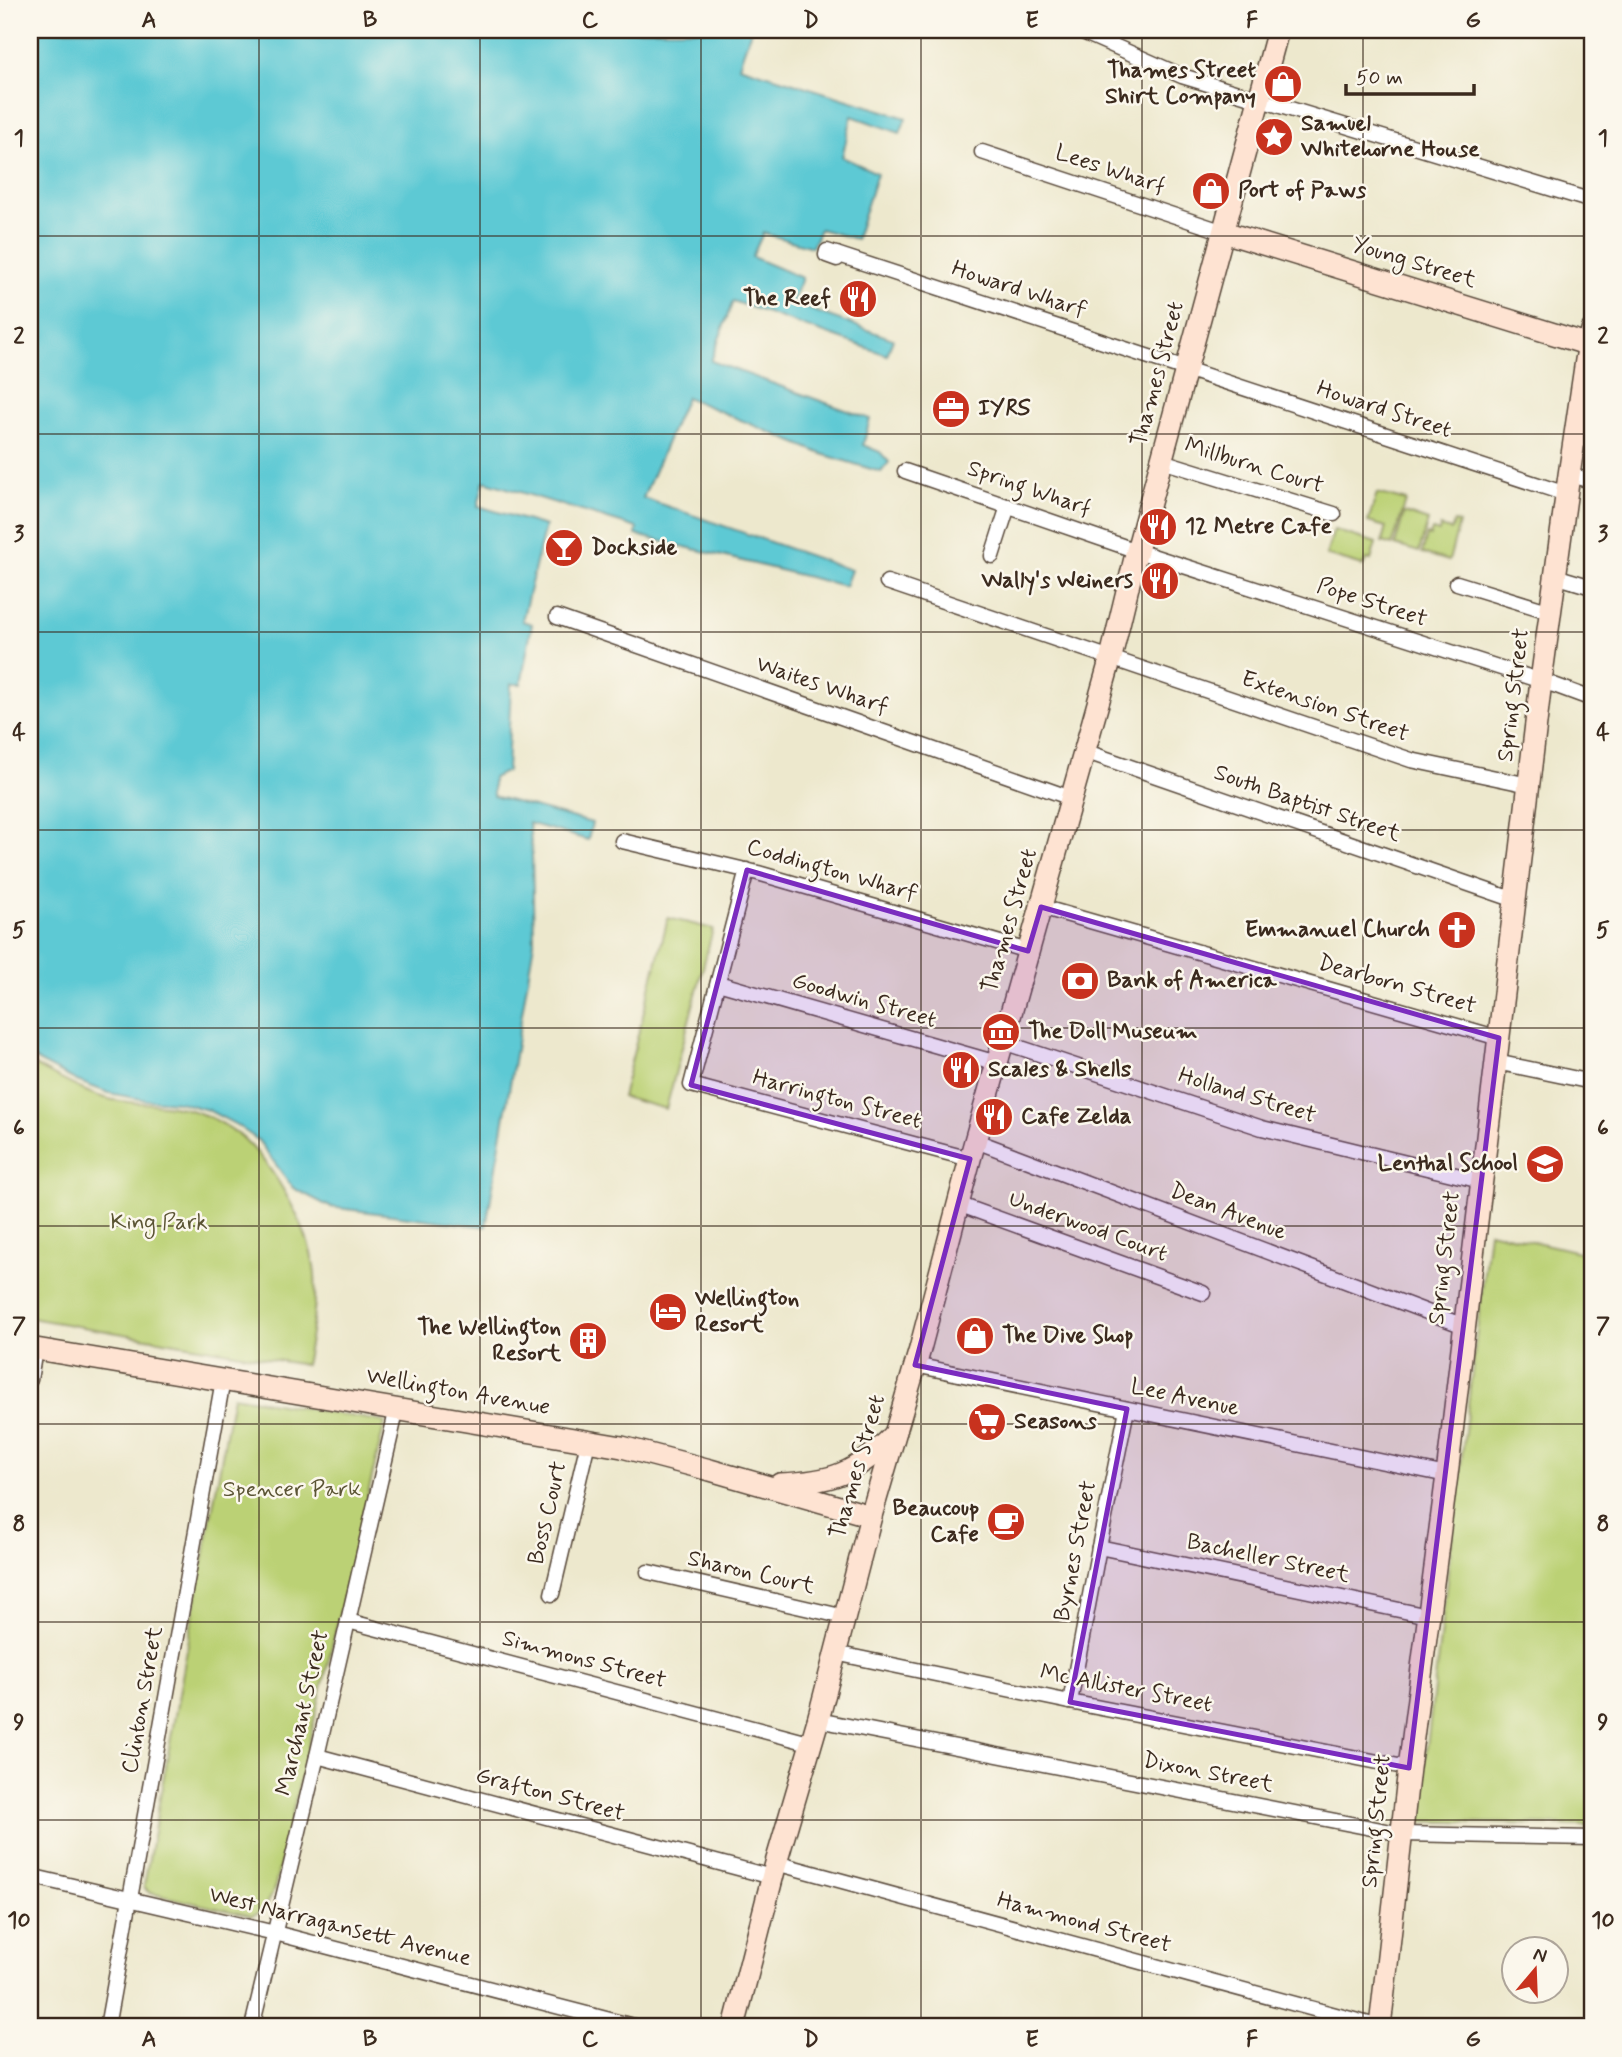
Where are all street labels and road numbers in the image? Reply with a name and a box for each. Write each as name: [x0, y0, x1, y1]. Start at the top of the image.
street label: Lees Wharf: [1051, 138, 1169, 202]
street label: Young Street: [1348, 230, 1480, 298]
street label: Howard Wharf: [948, 254, 1090, 326]
street label: Thames Street: [1124, 298, 1192, 450]
street label: Howard Street: [1313, 374, 1455, 446]
street label: Millburn Court: [1181, 431, 1327, 501]
street label: Spring Wharf: [963, 454, 1095, 526]
street label: Pope Street: [1313, 571, 1431, 635]
street label: Spring Street: [1491, 626, 1539, 764]
street label: Waites Wharf: [752, 649, 892, 723]
street label: Extension Street: [1237, 664, 1413, 750]
street label: South Baptist Street: [1210, 758, 1405, 850]
street label: Coddington Wharf: [743, 832, 921, 912]
street label: Thames Street: [975, 845, 1045, 997]
street label: Dearborn Street: [1314, 948, 1480, 1022]
street label: Goodwin Street: [788, 966, 940, 1036]
street label: Holland Street: [1174, 1061, 1320, 1131]
street label: Harrington Street: [749, 1063, 925, 1139]
street label: Dean Avenue: [1165, 1176, 1291, 1248]
street label: Underwood Court: [1004, 1184, 1172, 1270]
street label: Spring Street: [1422, 1189, 1470, 1327]
street label: Wellington Avenue: [363, 1361, 552, 1425]
street label: Lee Avenue: [1128, 1372, 1242, 1424]
street label: Thames Street: [823, 1391, 893, 1543]
street label: Boss Court: [522, 1458, 574, 1568]
street label: Byrnes Street: [1048, 1478, 1104, 1624]
street label: Bacheller Street: [1184, 1527, 1352, 1591]
street label: Sharon Court: [685, 1544, 818, 1602]
street label: Clinton Street: [115, 1623, 171, 1776]
street label: Simmons Street: [499, 1624, 670, 1696]
street label: Marchant Street: [269, 1627, 337, 1799]
street label: Mc Allister Street: [1037, 1658, 1215, 1720]
street label: Dixon Street: [1140, 1746, 1276, 1800]
street label: Spring Street: [1355, 1752, 1401, 1890]
street label: Grafton Street: [472, 1761, 628, 1829]
street label: West Narragansett Avenue: [206, 1880, 474, 1974]
street label: Hammond Street: [994, 1885, 1174, 1961]

